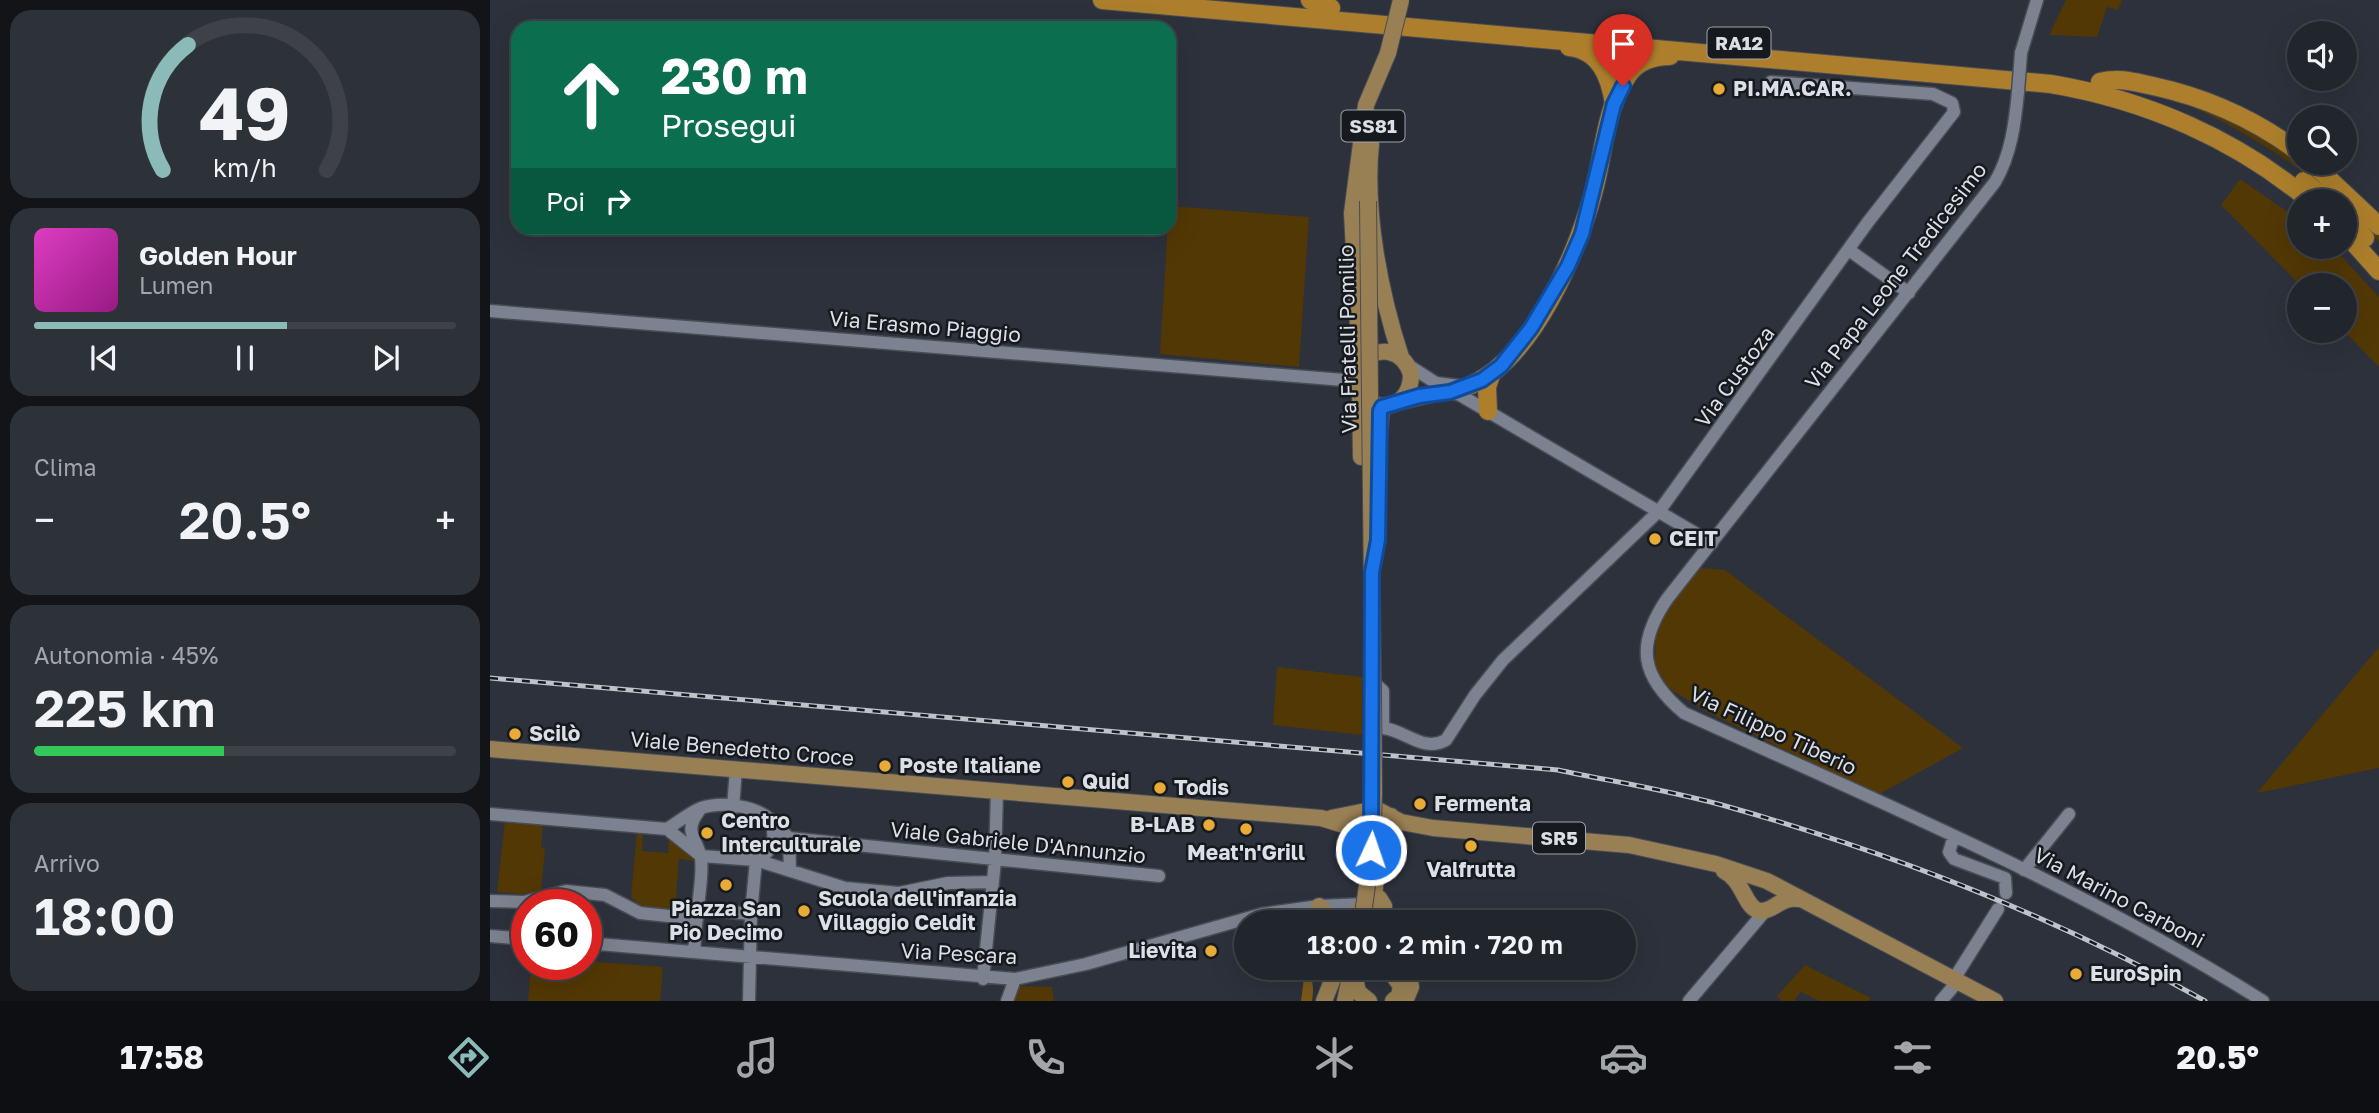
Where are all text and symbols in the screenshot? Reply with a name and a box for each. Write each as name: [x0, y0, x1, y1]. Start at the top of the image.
pin: [1593, 14, 1653, 86]
map controls: [2287, 21, 2357, 343]
button: sound: [2287, 21, 2357, 91]
icon: arrive: [1604, 25, 1642, 63]
road number: RA12: [1708, 28, 1770, 58]
text: 230 m: [661, 46, 808, 105]
icon: ahead: [546, 49, 637, 140]
text: 49: [199, 69, 291, 156]
place label: PI.MA.CAR.: [1733, 75, 1852, 101]
marker: PI.MA.CAR.: [1711, 81, 1727, 97]
button: search: [2287, 105, 2357, 175]
text: Prosegui: [661, 106, 796, 144]
road number: SS81: [1342, 110, 1404, 142]
text: km/h: [213, 152, 277, 183]
street label: Via Papa Leone Tredicesimo: [1799, 157, 1992, 394]
icon: right: [599, 182, 637, 220]
text: Poi: [546, 186, 585, 217]
button: +: [2287, 189, 2357, 259]
text: Golden Hour: [139, 240, 297, 271]
street label: Via Fratelli Pomilio: [1332, 244, 1362, 434]
text: Lumen: [139, 271, 213, 299]
button: −: [2287, 273, 2357, 343]
street label: Via Erasmo Piaggio: [828, 305, 1022, 347]
street label: Via Custoza: [1689, 321, 1780, 432]
icon: previous: [85, 339, 123, 377]
icon: pause: [226, 339, 264, 377]
icon: next: [367, 339, 405, 377]
text: Clima: [34, 453, 97, 481]
text: 20.5°: [179, 488, 311, 550]
text: −: [34, 497, 55, 542]
text: +: [435, 497, 456, 542]
place label: CEIT: [1669, 525, 1718, 551]
marker: CEIT: [1647, 531, 1663, 547]
text: Autonomia · 45%: [34, 641, 218, 669]
text: 225 km: [34, 676, 216, 738]
street label: Via Filippo Tiberio: [1686, 680, 1861, 780]
place label: Scilò: [529, 720, 580, 746]
street label: Viale Benedetto Croce: [629, 725, 855, 771]
marker: Scilò: [507, 726, 523, 742]
place label: Poste Italiane: [899, 752, 1041, 778]
marker: Poste Italiane: [877, 758, 893, 774]
place label: Quid: [1082, 768, 1129, 794]
marker: Quid: [1060, 774, 1076, 790]
place label: Todis: [1174, 774, 1229, 800]
marker: Todis: [1152, 780, 1168, 796]
place label: Fermenta: [1434, 790, 1531, 816]
marker: Fermenta: [1412, 796, 1428, 812]
place label: Centro Interculturale: [721, 807, 861, 857]
place label: B-LAB: [1130, 811, 1195, 837]
position arrow: [1334, 813, 1408, 887]
street label: Viale Gabriele D'Annunzio: [889, 816, 1147, 868]
marker: B-LAB: [1201, 817, 1217, 833]
marker: Meat'n'Grill: [1238, 821, 1254, 837]
road number: SR5: [1533, 822, 1585, 853]
marker: Centro Interculturale: [699, 825, 715, 841]
marker: Valfrutta: [1463, 838, 1479, 854]
place label: Meat'n'Grill: [1187, 839, 1305, 865]
street label: Via Marino Carboni: [2030, 841, 2209, 953]
text: Arrivo: [34, 849, 100, 877]
place label: Valfrutta: [1426, 856, 1516, 882]
marker: Piazza San Pio Decimo: [718, 877, 734, 893]
text: 18:00: [34, 884, 176, 946]
place label: Scuola dell'infanzia Villaggio Celdit: [818, 885, 1017, 935]
speed limit sign: 60: [511, 889, 602, 980]
place label: Piazza San Pio Decimo: [669, 895, 783, 945]
marker: Scuola dell'infanzia Villaggio Celdit: [796, 903, 812, 919]
text: 18:00 · 2 min · 720 m: [1307, 929, 1563, 960]
street label: Via Pescara: [900, 937, 1018, 969]
place label: Lievita: [1128, 937, 1197, 963]
marker: Lievita: [1203, 943, 1219, 959]
place label: EuroSpin: [2090, 960, 2182, 986]
marker: EuroSpin: [2068, 966, 2084, 982]
icon: directions: [444, 1033, 493, 1082]
icon: music: [733, 1033, 782, 1082]
icon: phone: [1021, 1033, 1070, 1082]
icon: climate: [1310, 1033, 1359, 1082]
icon: car: [1599, 1033, 1648, 1082]
icon: filters: [1888, 1033, 1937, 1082]
text: 17:58: [120, 1038, 204, 1076]
text: 20.5°: [2177, 1038, 2259, 1076]

